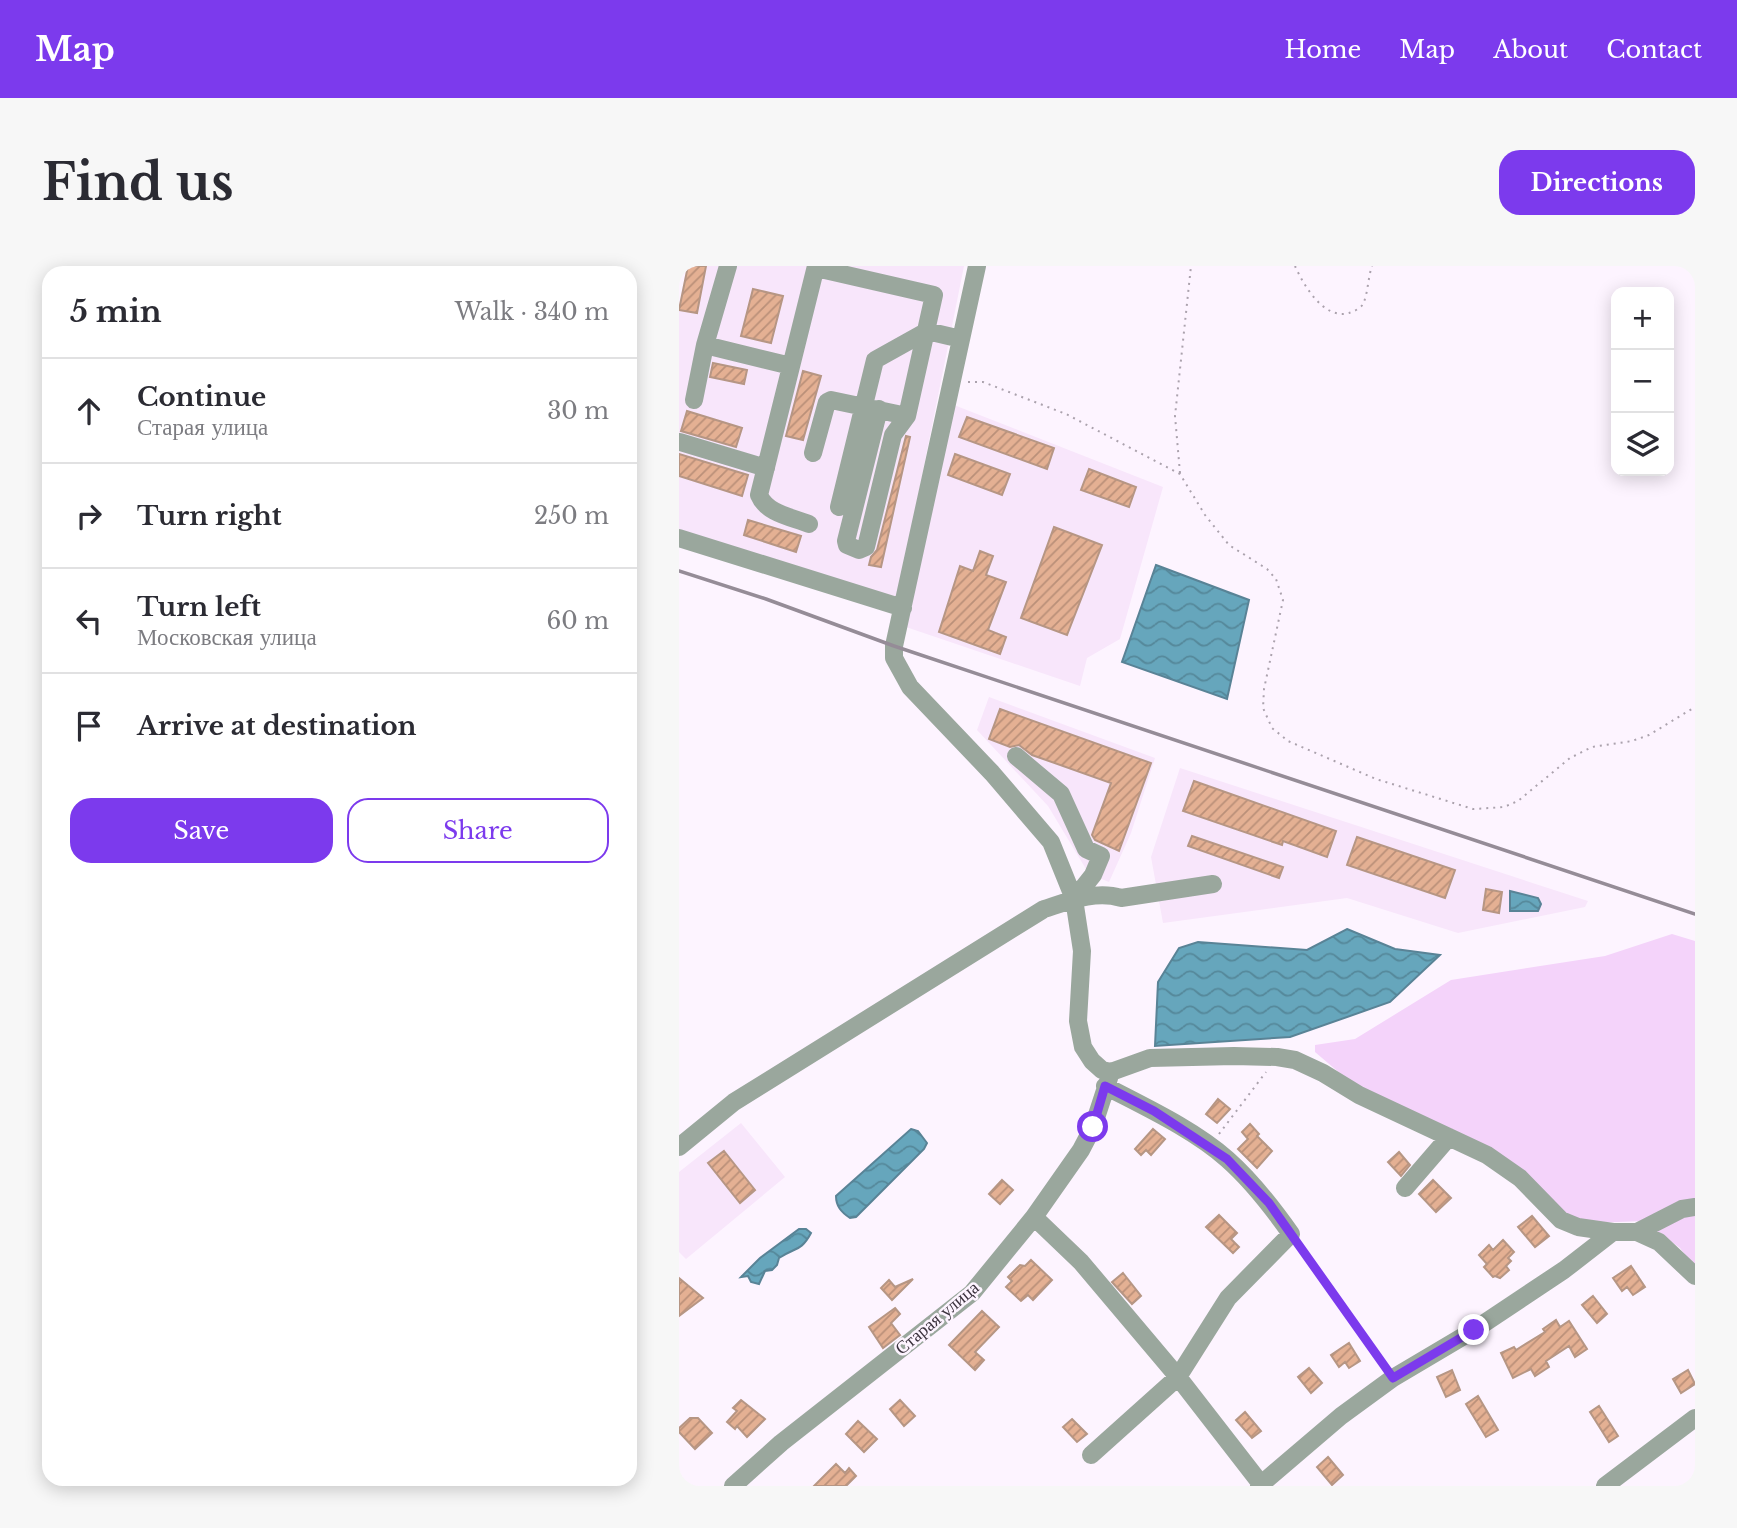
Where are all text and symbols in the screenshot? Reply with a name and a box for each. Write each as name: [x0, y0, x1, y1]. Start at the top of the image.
text: Map: [35, 29, 115, 70]
text: Home: [1285, 35, 1361, 64]
text: Map: [1399, 35, 1455, 64]
text: About: [1493, 35, 1568, 64]
text: Contact: [1606, 35, 1702, 64]
button: Directions: [1499, 150, 1695, 215]
text: Find us: [42, 152, 234, 213]
map controls: [1611, 287, 1674, 476]
button: +: [1611, 287, 1674, 350]
text: 5 min: [70, 293, 162, 330]
text: Walk · 340 m: [455, 298, 609, 326]
button: −: [1611, 350, 1674, 413]
text: Continue: [137, 381, 266, 413]
icon: ahead: [70, 392, 108, 430]
text: 30 m: [547, 397, 609, 425]
text: Старая улица: [137, 413, 268, 441]
button: layers: [1611, 413, 1674, 476]
icon: right: [70, 497, 108, 535]
text: Turn right: [137, 500, 282, 532]
text: 250 m: [534, 502, 609, 530]
text: Turn left: [137, 591, 261, 623]
icon: left: [70, 602, 108, 640]
text: 60 m: [547, 607, 609, 635]
text: Московская улица: [137, 623, 317, 651]
icon: arrive: [70, 707, 108, 745]
text: Arrive at destination: [137, 710, 417, 742]
button: Save: [70, 798, 333, 863]
button: Share: [347, 798, 609, 863]
route start: [1077, 1111, 1108, 1142]
street label: Старая улица: [891, 1277, 983, 1359]
route end: [1458, 1314, 1489, 1345]

